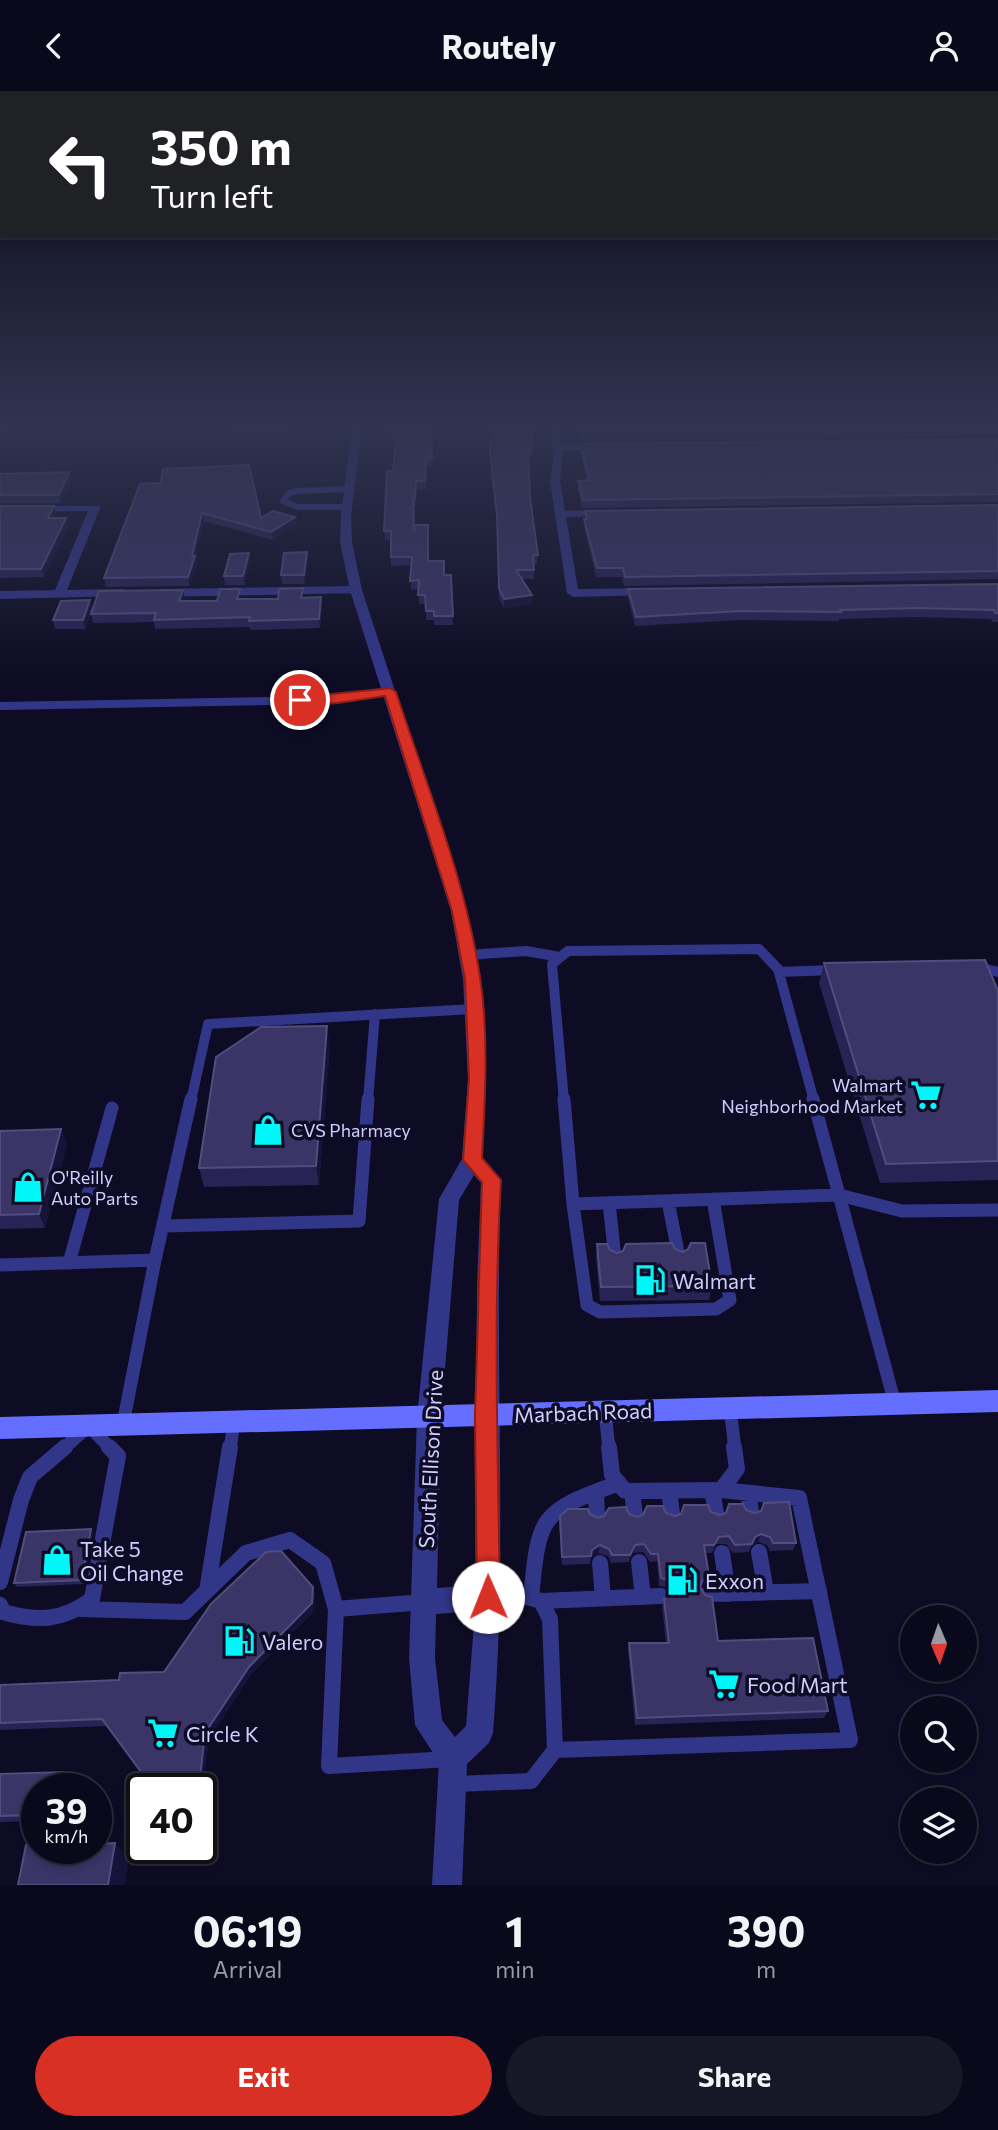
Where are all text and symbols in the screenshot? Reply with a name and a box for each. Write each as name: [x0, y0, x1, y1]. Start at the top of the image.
text: Routely: [442, 26, 556, 66]
icon: back: [35, 27, 73, 65]
icon: person: [925, 27, 963, 65]
text: 350 m: [150, 115, 292, 175]
icon: left: [35, 119, 126, 210]
text: Turn left: [150, 175, 274, 215]
pin: [270, 670, 330, 730]
icon: arrive: [281, 681, 319, 719]
place label: Walmart Neighborhood Market: [721, 1074, 903, 1117]
supermarket icon: Walmart Neighborhood Market: [909, 1078, 943, 1112]
shop icon: CVS Pharmacy: [251, 1113, 285, 1147]
place label: CVS Pharmacy: [291, 1119, 411, 1141]
place label: O'Reilly Auto Parts: [51, 1166, 138, 1209]
shop icon: O'Reilly Auto Parts: [11, 1170, 45, 1204]
fuel station icon: Walmart: [633, 1263, 667, 1297]
place label: Walmart: [673, 1268, 756, 1293]
street label: South Ellison Drive: [413, 1369, 447, 1549]
street label: Marbach Road: [514, 1397, 652, 1427]
place label: Take 5 Oil Change: [80, 1536, 184, 1585]
shop icon: Take 5 Oil Change: [40, 1543, 74, 1577]
position arrow: [451, 1560, 525, 1634]
fuel station icon: Exxon: [665, 1563, 699, 1597]
place label: Exxon: [705, 1568, 764, 1593]
north arrow: [900, 1605, 976, 1682]
map controls: [900, 1605, 977, 1864]
fuel station icon: Valero: [222, 1624, 256, 1658]
place label: Valero: [262, 1629, 323, 1654]
supermarket icon: Food Mart: [707, 1667, 741, 1701]
place label: Food Mart: [747, 1672, 848, 1697]
button: search: [900, 1696, 977, 1773]
supermarket icon: Circle K: [146, 1716, 180, 1750]
place label: Circle K: [186, 1721, 259, 1746]
speed limit sign: 40: [126, 1773, 217, 1864]
button: layers: [900, 1787, 977, 1864]
text: 39: [46, 1788, 87, 1831]
text: km/h: [45, 1825, 88, 1847]
text: 06:19: [193, 1904, 303, 1956]
text: 1: [505, 1904, 524, 1956]
text: 390: [727, 1904, 805, 1956]
text: Arrival: [213, 1955, 282, 1983]
text: min: [495, 1955, 534, 1983]
text: m: [756, 1955, 776, 1983]
button: Exit: [35, 2036, 492, 2116]
button: Share: [506, 2036, 963, 2116]

